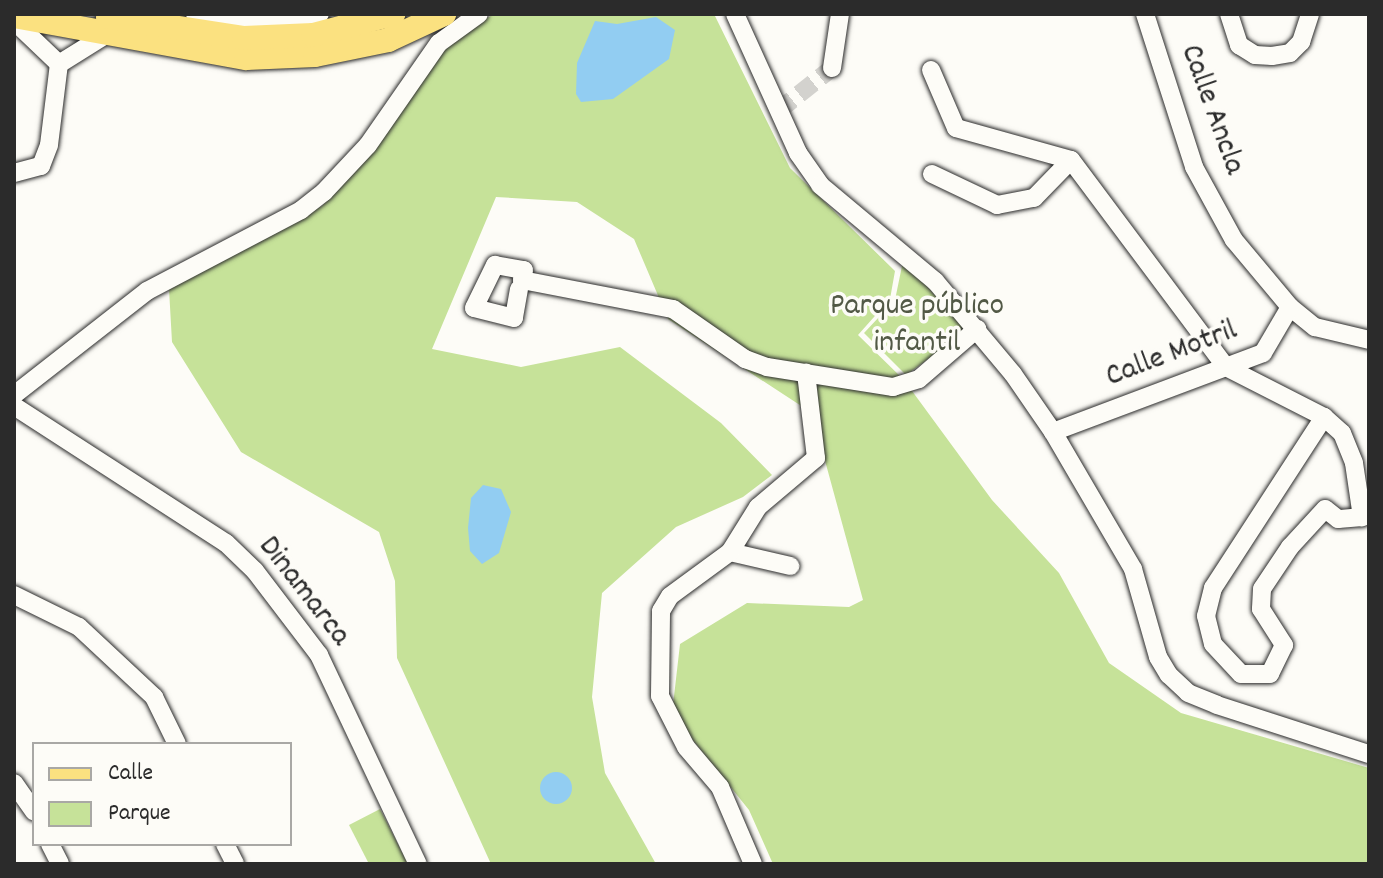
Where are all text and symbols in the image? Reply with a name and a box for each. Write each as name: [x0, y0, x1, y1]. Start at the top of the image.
street label: Calle Ancla: [1170, 40, 1252, 180]
park label: Parque público infantil: [830, 289, 1004, 364]
street label: Calle Motril: [1101, 312, 1243, 398]
street label: Dinamarca: [248, 529, 358, 655]
legend: [32, 742, 292, 846]
text: Calle: [108, 757, 153, 791]
text: Parque: [108, 797, 171, 831]

